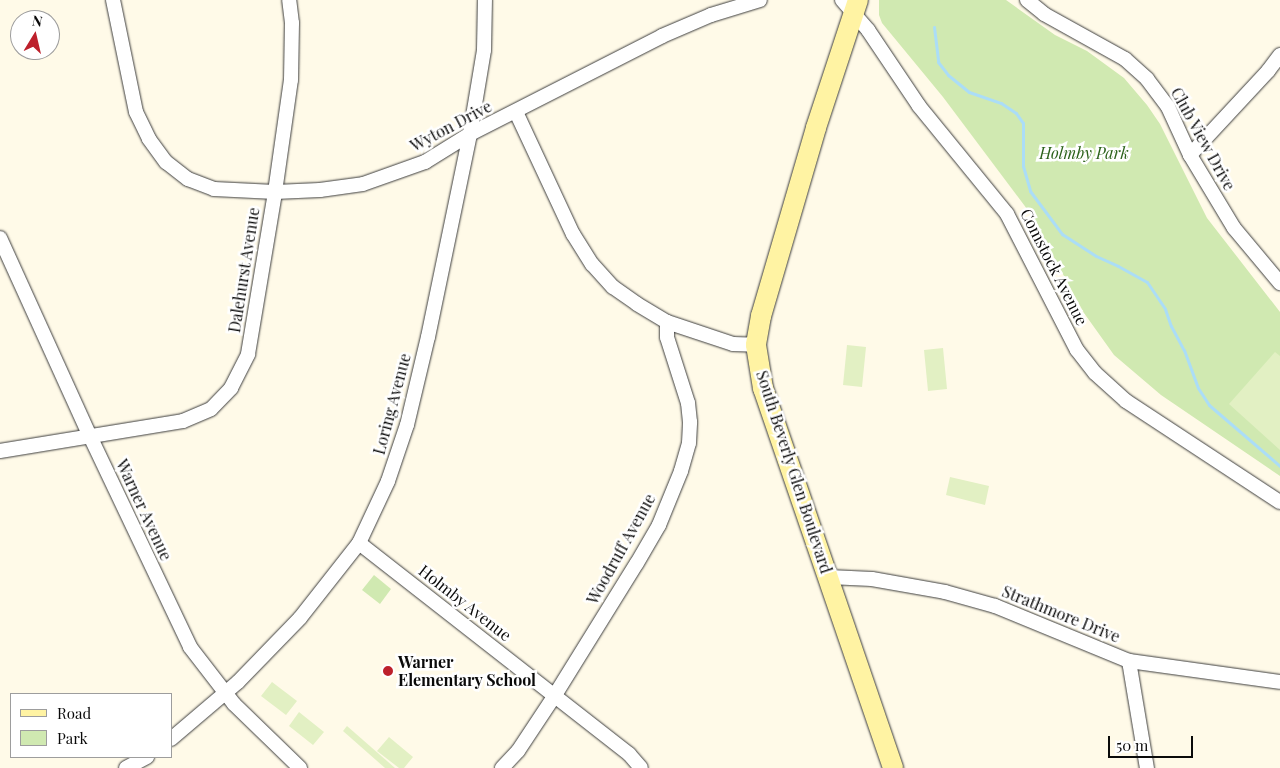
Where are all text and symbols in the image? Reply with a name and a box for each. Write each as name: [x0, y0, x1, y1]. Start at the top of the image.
north arrow: [10, 10, 60, 60]
text: N: [31, 11, 44, 31]
street label: Club View Drive: [1167, 84, 1239, 194]
street label: Wyton Drive: [407, 97, 495, 155]
park label: Holmby Park: [1039, 143, 1129, 163]
street label: Comstock Avenue: [1016, 205, 1092, 329]
street label: Dalehurst Avenue: [225, 206, 263, 334]
street label: Loring Avenue: [369, 351, 415, 457]
street label: South Beverly Glen Boulevard: [752, 368, 836, 576]
street label: Warner Avenue: [112, 456, 176, 564]
street label: Woodruff Avenue: [583, 490, 659, 608]
street label: Holmby Avenue: [415, 561, 515, 645]
street label: Strathmore Drive: [999, 582, 1123, 646]
place label: Warner Elementary School: [398, 652, 537, 690]
marker: Warner Elementary School: [382, 665, 394, 677]
legend: [10, 693, 172, 758]
text: Road: [57, 703, 91, 723]
scale bar: [1110, 726, 1195, 758]
text: Park: [57, 728, 88, 748]
text: 50 m: [1116, 735, 1148, 755]

